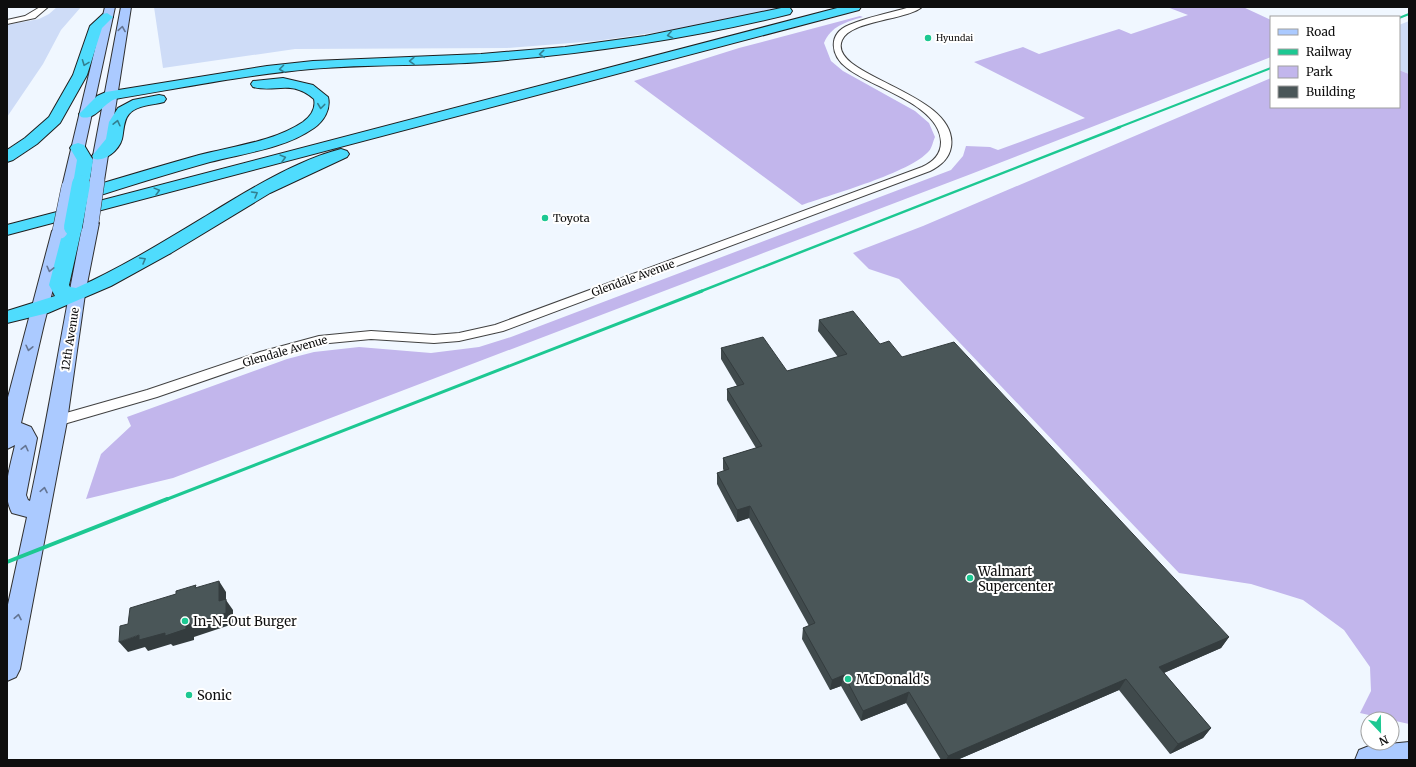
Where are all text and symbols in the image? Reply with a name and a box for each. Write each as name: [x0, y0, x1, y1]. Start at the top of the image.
legend: [1270, 16, 1400, 108]
text: Road: [1306, 24, 1335, 39]
one-way arrow: [118, 26, 126, 32]
one-way arrow: [667, 30, 674, 38]
place label: Hyundai: [936, 32, 973, 43]
marker: Hyundai: [923, 33, 933, 43]
text: Railway: [1306, 44, 1352, 59]
one-way arrow: [539, 49, 545, 58]
one-way arrow: [409, 57, 415, 65]
one-way arrow: [82, 59, 90, 67]
one-way arrow: [279, 64, 286, 73]
text: Park: [1306, 64, 1333, 79]
text: Building: [1306, 84, 1356, 99]
one-way arrow: [317, 103, 326, 109]
one-way arrow: [113, 120, 121, 126]
one-way arrow: [280, 154, 286, 162]
one-way arrow: [154, 187, 160, 195]
one-way arrow: [251, 192, 258, 199]
place label: Toyota: [553, 211, 590, 225]
marker: Toyota: [540, 213, 550, 223]
street label: Glendale Avenue: [590, 256, 677, 300]
one-way arrow: [139, 258, 146, 265]
one-way arrow: [47, 266, 55, 272]
street label: 12th Avenue: [58, 306, 82, 372]
street label: Glendale Avenue: [241, 332, 329, 370]
one-way arrow: [26, 344, 34, 351]
one-way arrow: [21, 445, 29, 451]
one-way arrow: [39, 487, 47, 493]
place label: Walmart Supercenter: [977, 563, 1053, 595]
marker: Walmart Supercenter: [965, 573, 975, 583]
place label: In-N-Out Burger: [193, 613, 297, 630]
one-way arrow: [13, 614, 21, 621]
marker: In-N-Out Burger: [180, 616, 190, 626]
place label: McDonald's: [856, 671, 929, 688]
marker: McDonald's: [843, 674, 853, 684]
place label: Sonic: [197, 687, 232, 704]
marker: Sonic: [184, 690, 194, 700]
north arrow: [1360, 711, 1400, 751]
text: N: [1377, 732, 1390, 749]

